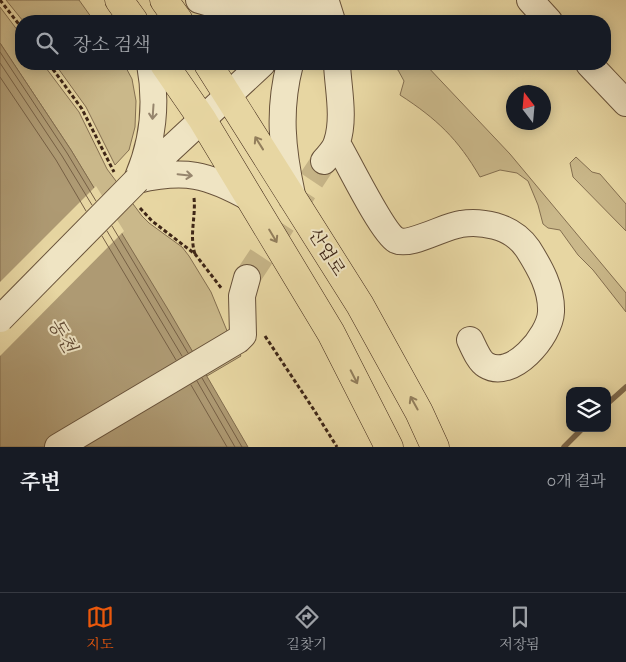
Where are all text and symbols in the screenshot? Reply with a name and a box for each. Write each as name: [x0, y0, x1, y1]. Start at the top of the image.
search box: [15, 15, 611, 70]
icon: search: [33, 29, 61, 57]
text: 장소 검색: [73, 33, 151, 56]
north arrow: [506, 85, 551, 130]
one-way arrow: [148, 104, 157, 120]
one-way arrow: [253, 137, 263, 151]
one-way arrow: [176, 170, 192, 180]
street label: 산업로: [304, 224, 350, 280]
one-way arrow: [268, 228, 278, 242]
water label: 동천: [43, 314, 83, 358]
one-way arrow: [349, 369, 359, 384]
map controls: [566, 387, 611, 432]
button: layers: [566, 387, 611, 432]
one-way arrow: [409, 396, 418, 411]
text: 주변: [20, 469, 61, 495]
text: 0개 결과: [547, 471, 606, 490]
tab: 지도: [86, 603, 114, 653]
tab: 길찾기: [286, 603, 327, 653]
tab: 저장됨: [499, 603, 540, 653]

